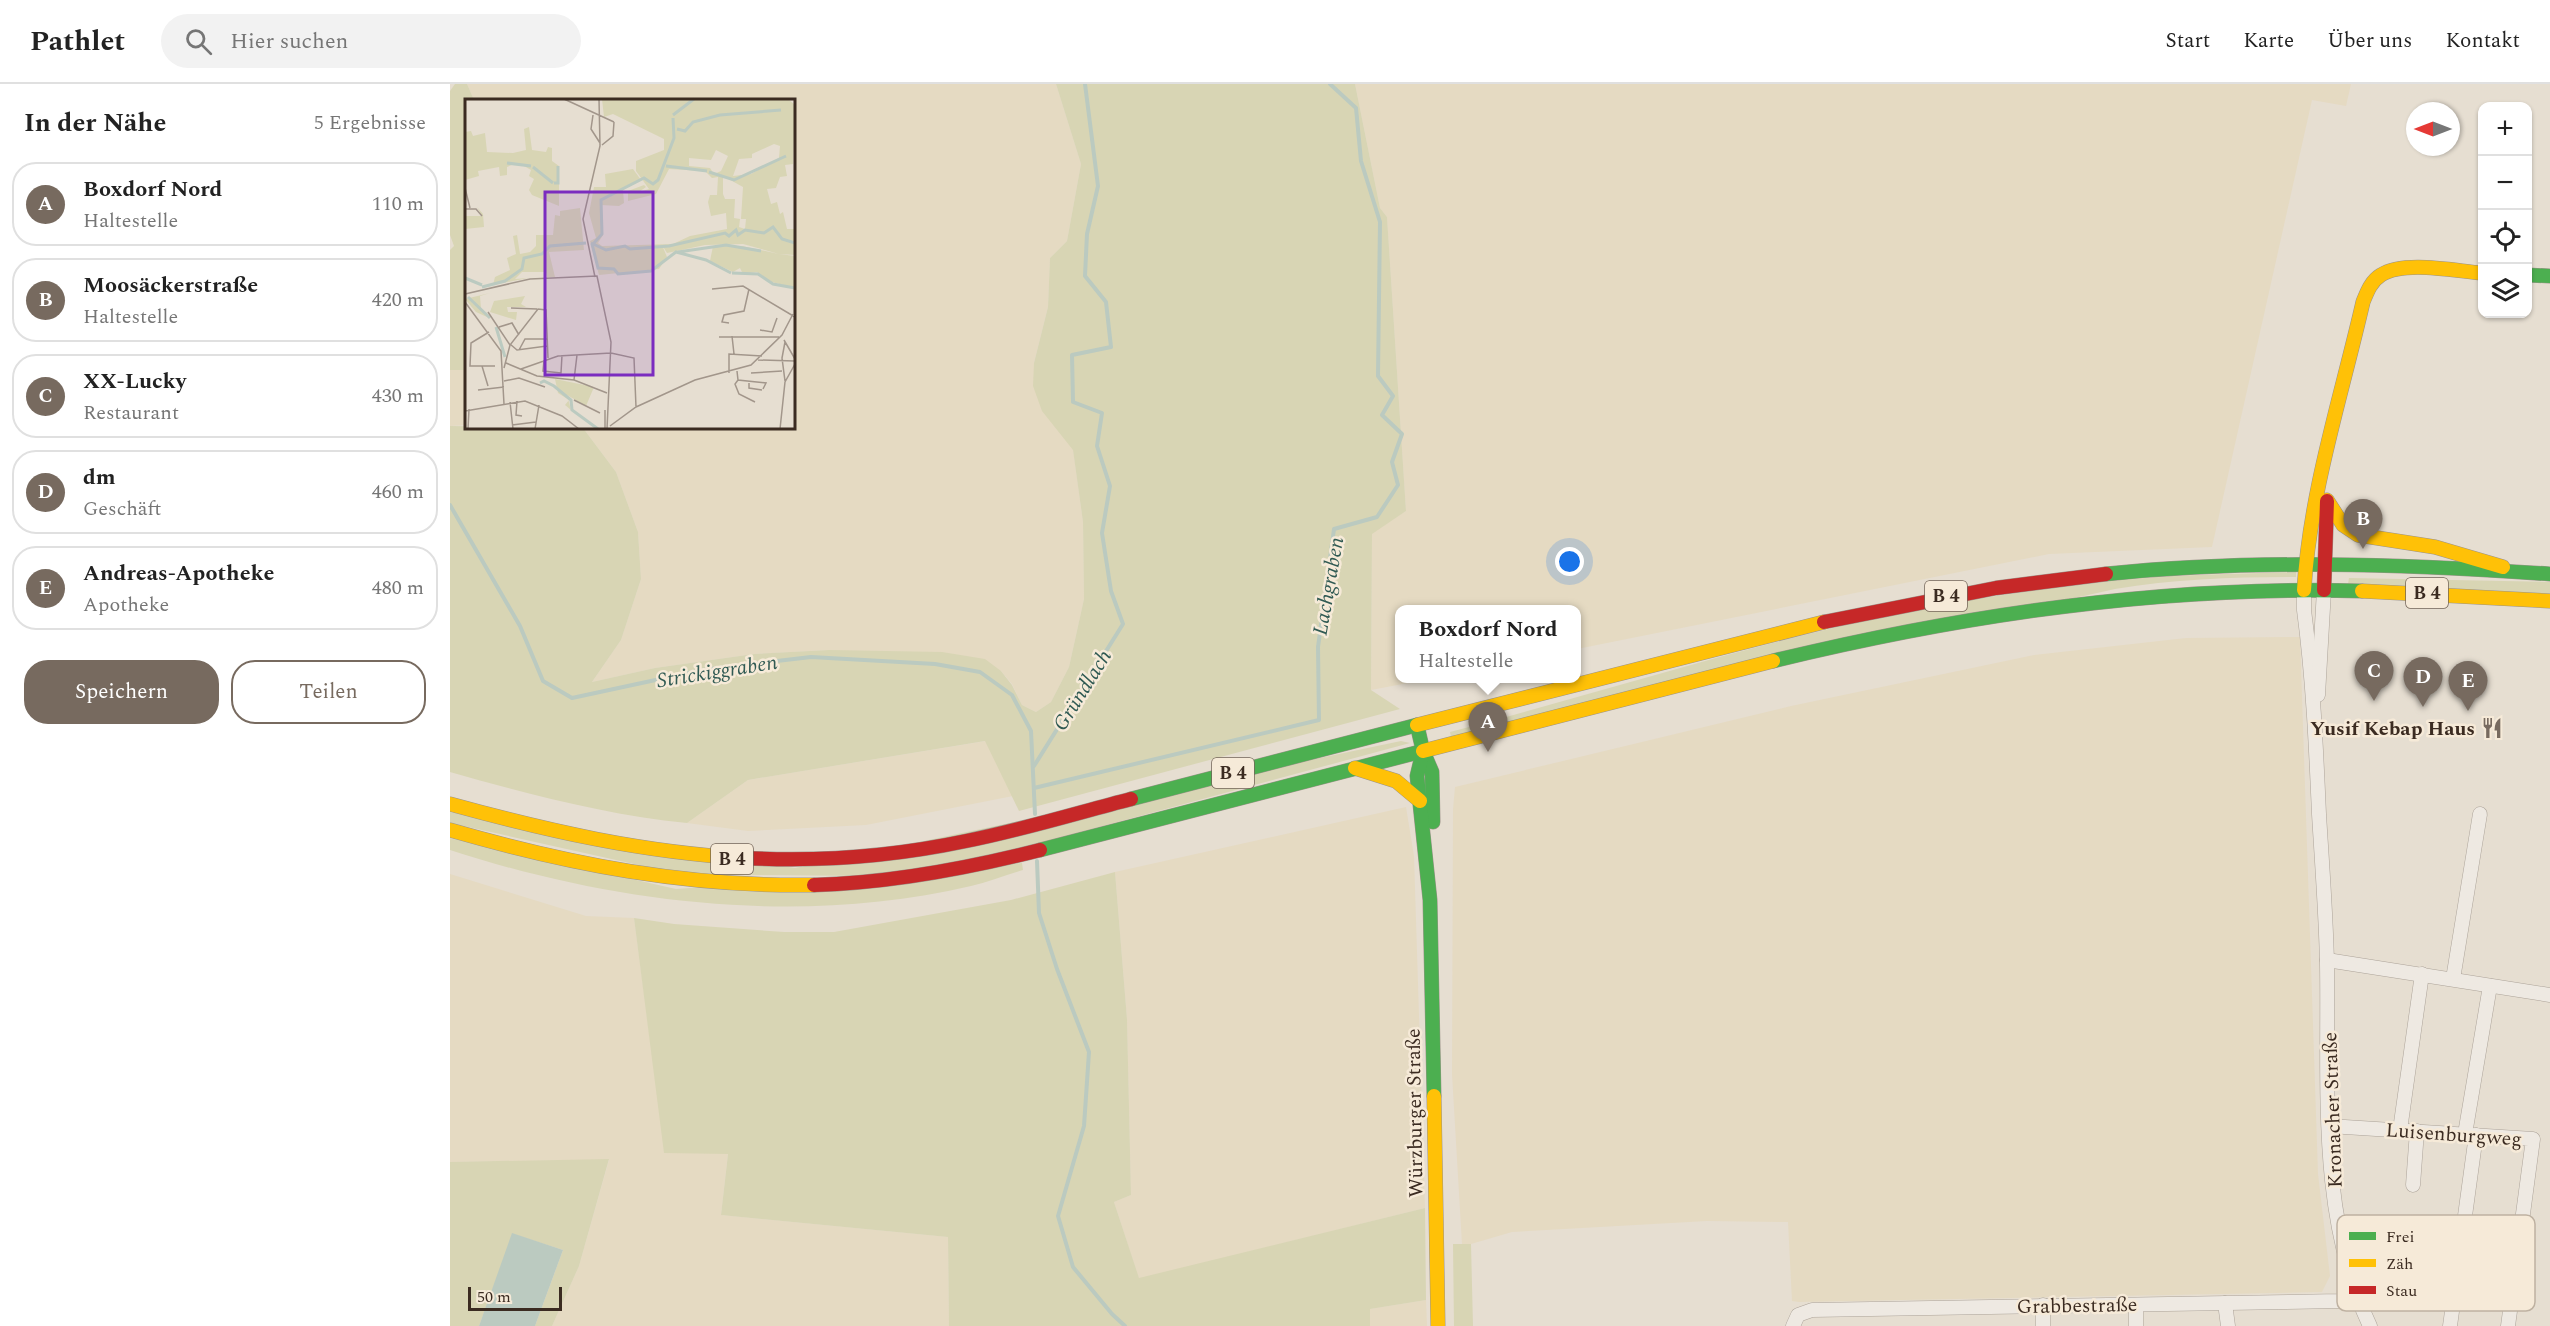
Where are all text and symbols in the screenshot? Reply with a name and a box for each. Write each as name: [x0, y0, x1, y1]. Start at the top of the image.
search box: [161, 14, 581, 68]
text: Pathlet: [30, 20, 125, 63]
icon: search: [182, 25, 215, 58]
text: Hier suchen: [230, 25, 348, 58]
text: Start: [2165, 25, 2210, 57]
text: Karte: [2243, 25, 2294, 57]
text: Über uns: [2327, 25, 2412, 57]
text: Kontakt: [2445, 25, 2520, 57]
inset map: [465, 99, 795, 429]
north arrow: [2406, 102, 2460, 156]
map controls: [2478, 102, 2532, 318]
button: +: [2478, 102, 2532, 156]
text: In der Nähe: [24, 103, 166, 143]
text: 5 Ergebnisse: [314, 108, 426, 138]
button: −: [2478, 156, 2532, 210]
text: Boxdorf Nord: [83, 173, 222, 206]
text: A: [38, 189, 53, 219]
text: 110 m: [372, 189, 424, 219]
text: Haltestelle: [83, 206, 178, 236]
button: locate: [2478, 210, 2532, 264]
button: layers: [2478, 264, 2532, 318]
text: Moosäckerstraße: [83, 269, 258, 302]
text: B: [38, 285, 53, 315]
text: 420 m: [372, 285, 424, 315]
text: Haltestelle: [83, 302, 178, 332]
text: XX-Lucky: [83, 365, 186, 398]
text: C: [38, 381, 53, 411]
text: 430 m: [372, 381, 424, 411]
text: Restaurant: [83, 398, 179, 428]
text: dm: [83, 461, 116, 494]
text: D: [37, 477, 54, 507]
text: 460 m: [372, 477, 424, 507]
text: Geschäft: [83, 494, 161, 524]
pin: B: [2344, 500, 2382, 549]
water label: Lachgraben: [1305, 534, 1353, 638]
your location: [1555, 547, 1584, 576]
text: Andreas-Apotheke: [83, 557, 274, 590]
text: E: [39, 573, 52, 603]
text: 480 m: [372, 573, 424, 603]
road number: B 4: [2406, 578, 2448, 608]
road number: B 4: [1925, 581, 1967, 611]
text: Apotheke: [83, 590, 169, 620]
popup: [1395, 605, 1581, 683]
text: Boxdorf Nord: [1418, 613, 1558, 646]
water label: Gründlach: [1045, 643, 1121, 738]
text: Haltestelle: [1418, 646, 1513, 676]
water label: Strickiggraben: [654, 647, 780, 697]
pin: C: [2354, 652, 2394, 701]
pin: D: [2404, 658, 2442, 707]
button: Speichern: [24, 660, 219, 724]
button: Teilen: [231, 660, 426, 724]
pin: E: [2448, 662, 2488, 711]
pin: A: [1468, 702, 1508, 752]
place label: Yusif Kebap Haus: [2310, 714, 2475, 744]
restaurant icon: Yusif Kebap Haus: [2480, 716, 2504, 740]
road number: B 4: [1212, 758, 1254, 788]
road number: B 4: [711, 844, 753, 874]
street label: Würzburger Straße: [1399, 1028, 1431, 1198]
street label: Kronacher Straße: [2315, 1031, 2351, 1188]
street label: Luisenburgweg: [2385, 1115, 2523, 1155]
legend: [2337, 1215, 2535, 1311]
text: Frei: [2386, 1225, 2414, 1249]
text: Zäh: [2386, 1252, 2413, 1276]
text: Stau: [2386, 1279, 2417, 1303]
scale bar: [468, 1284, 562, 1312]
text: 50 m: [477, 1285, 511, 1309]
street label: Grabbestraße: [2016, 1290, 2138, 1322]

